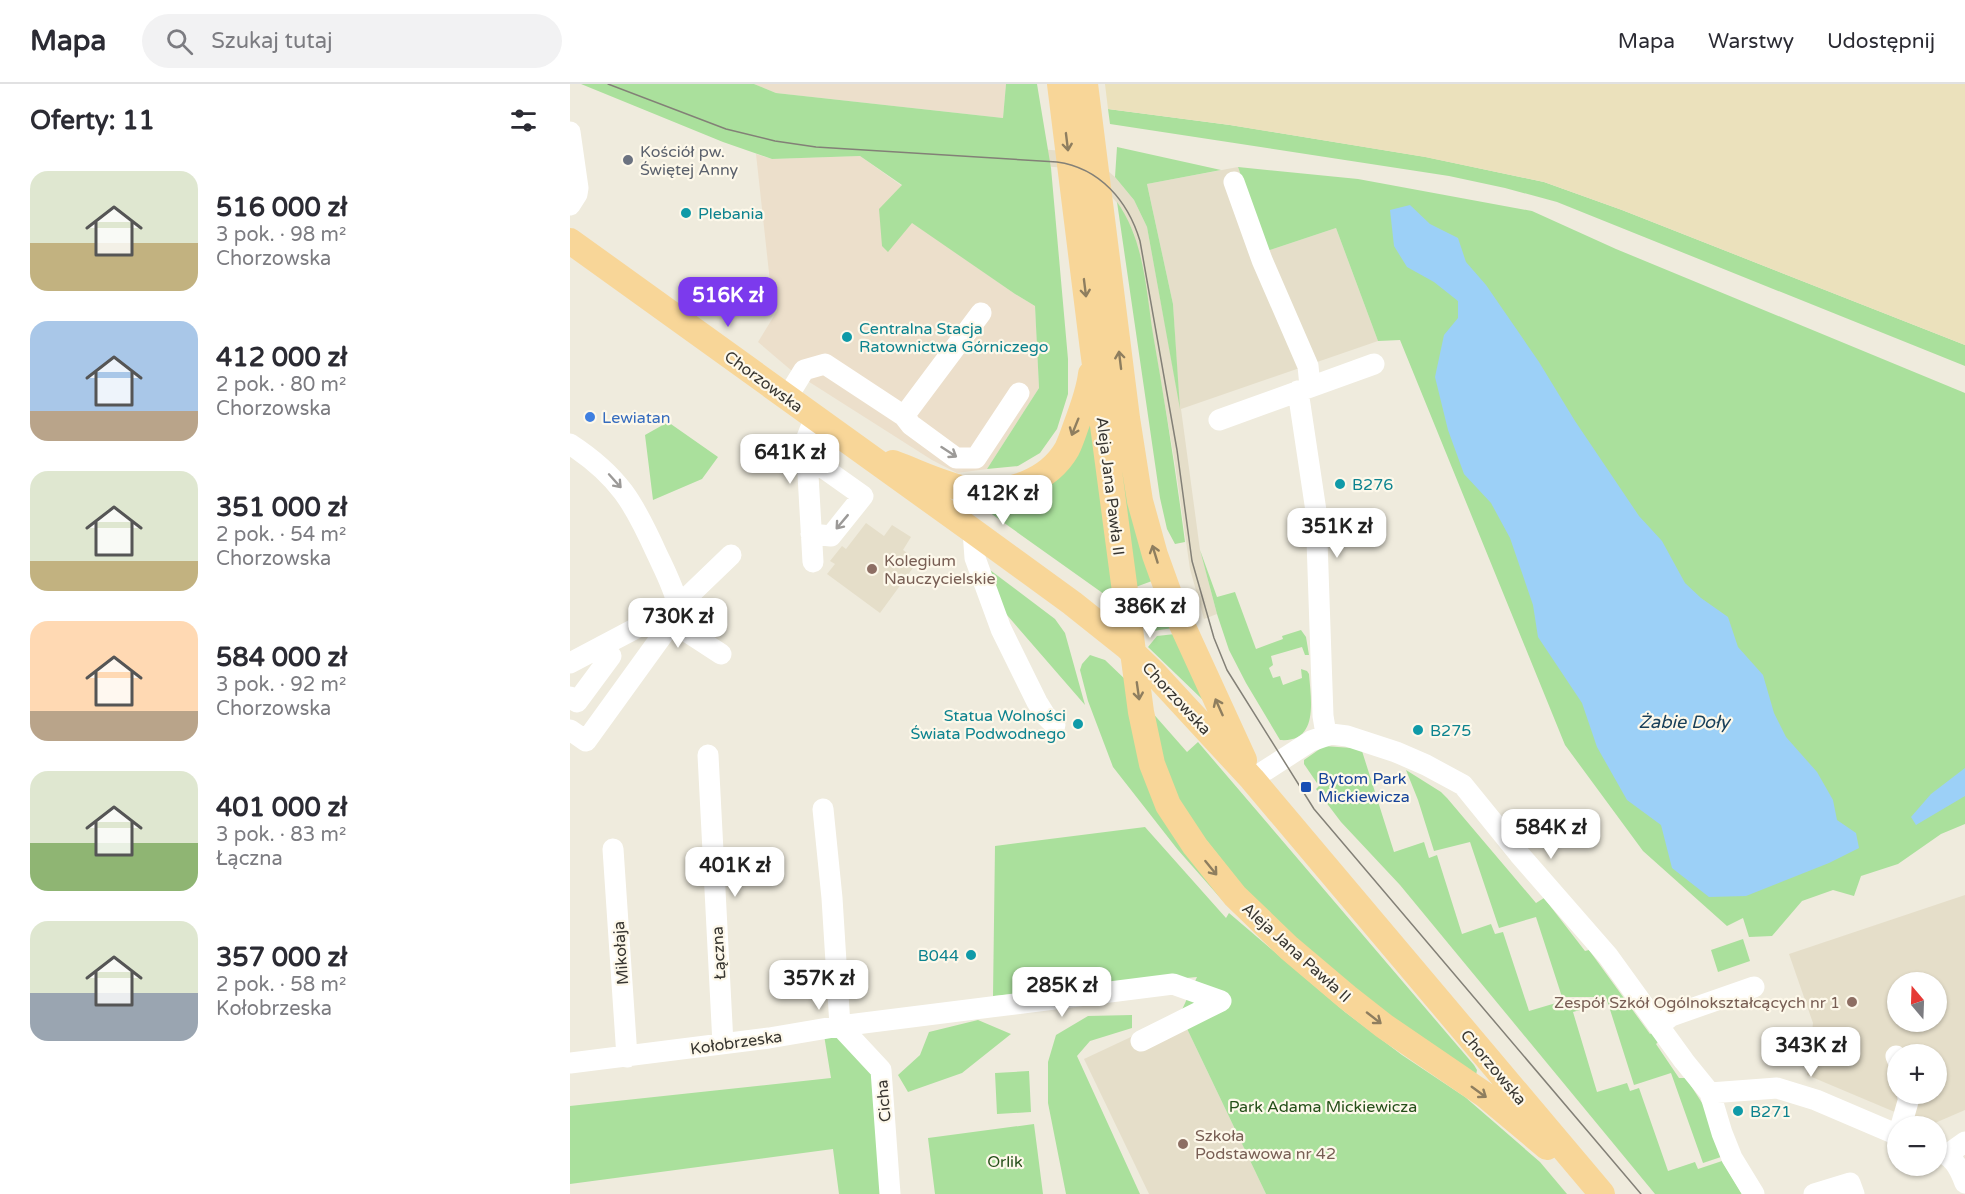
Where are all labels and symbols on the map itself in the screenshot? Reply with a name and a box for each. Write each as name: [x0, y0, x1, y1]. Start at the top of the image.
one-way arrow: [1062, 132, 1073, 152]
place label: Kościół pw. Świętej Anny: [640, 142, 739, 180]
marker: Kościół pw. Świętej Anny: [621, 153, 635, 167]
place label: Plebania: [698, 204, 764, 224]
marker: Plebania: [679, 206, 693, 220]
pin: 516K zł: [673, 277, 783, 328]
one-way arrow: [1080, 278, 1091, 298]
place label: Centralna Stacja Ratownictwa Górniczego: [859, 319, 1049, 357]
marker: Centralna Stacja Ratownictwa Górniczego: [840, 330, 854, 344]
street label: Chorzowska: [720, 347, 807, 417]
one-way arrow: [1114, 351, 1125, 371]
place label: Lewiatan: [602, 408, 671, 428]
marker: Lewiatan: [583, 410, 597, 424]
street label: Aleja Jana Pawła II: [1092, 416, 1128, 557]
one-way arrow: [1069, 417, 1080, 436]
pin: 641K zł: [735, 434, 845, 485]
one-way arrow: [941, 446, 957, 458]
one-way arrow: [608, 474, 622, 489]
pin: 412K zł: [948, 475, 1058, 526]
place label: B276: [1352, 475, 1393, 495]
marker: B276: [1333, 477, 1347, 491]
pin: 351K zł: [1282, 508, 1392, 559]
one-way arrow: [836, 514, 849, 530]
one-way arrow: [1148, 545, 1159, 564]
place label: Kolegium Nauczycielskie: [884, 551, 996, 589]
marker: Kolegium Nauczycielskie: [865, 562, 879, 576]
pin: 386K zł: [1095, 588, 1205, 639]
pin: 730K zł: [623, 598, 733, 649]
street label: Chorzowska: [1138, 658, 1215, 739]
one-way arrow: [1133, 680, 1144, 700]
one-way arrow: [1213, 698, 1225, 716]
place label: Statua Wolności Świata Podwodnego: [911, 706, 1066, 744]
water label: Żabie Doły: [1639, 711, 1732, 733]
marker: Statua Wolności Świata Podwodnego: [1071, 717, 1085, 731]
place label: B275: [1430, 721, 1471, 741]
marker: B275: [1411, 723, 1425, 737]
place label: Bytom Park Mickiewicza: [1318, 769, 1410, 807]
marker: Bytom Park Mickiewicza: [1299, 780, 1313, 794]
pin: 584K zł: [1496, 809, 1606, 860]
pin: 401K zł: [680, 847, 790, 898]
one-way arrow: [1205, 859, 1218, 875]
street label: Aleja Jana Pawła II: [1238, 899, 1355, 1007]
street label: Mikołaja: [609, 920, 633, 985]
street label: Łączna: [708, 926, 730, 980]
place label: B044: [918, 946, 959, 966]
marker: B044: [964, 948, 978, 962]
pin: 357K zł: [764, 960, 874, 1011]
pin: 285K zł: [1007, 967, 1117, 1018]
north arrow: [1887, 972, 1947, 1032]
place label: Zespół Szkół Ogólnokształcących nr 1: [1554, 993, 1840, 1013]
marker: Zespół Szkół Ogólnokształcących nr 1: [1845, 995, 1859, 1009]
one-way arrow: [1366, 1012, 1382, 1025]
street label: Chorzowska: [1456, 1026, 1531, 1109]
street label: Kołobrzeska: [689, 1027, 783, 1059]
pin: 343K zł: [1756, 1027, 1866, 1078]
street label: Cicha: [872, 1079, 896, 1123]
one-way arrow: [1470, 1085, 1486, 1098]
park label: Park Adama Mickiewicza: [1229, 1097, 1417, 1117]
place label: B271: [1750, 1102, 1791, 1122]
marker: B271: [1731, 1104, 1745, 1118]
place label: Szkoła Podstawowa nr 42: [1195, 1126, 1336, 1164]
marker: Szkoła Podstawowa nr 42: [1176, 1137, 1190, 1151]
park label: Orlik: [987, 1152, 1023, 1172]

